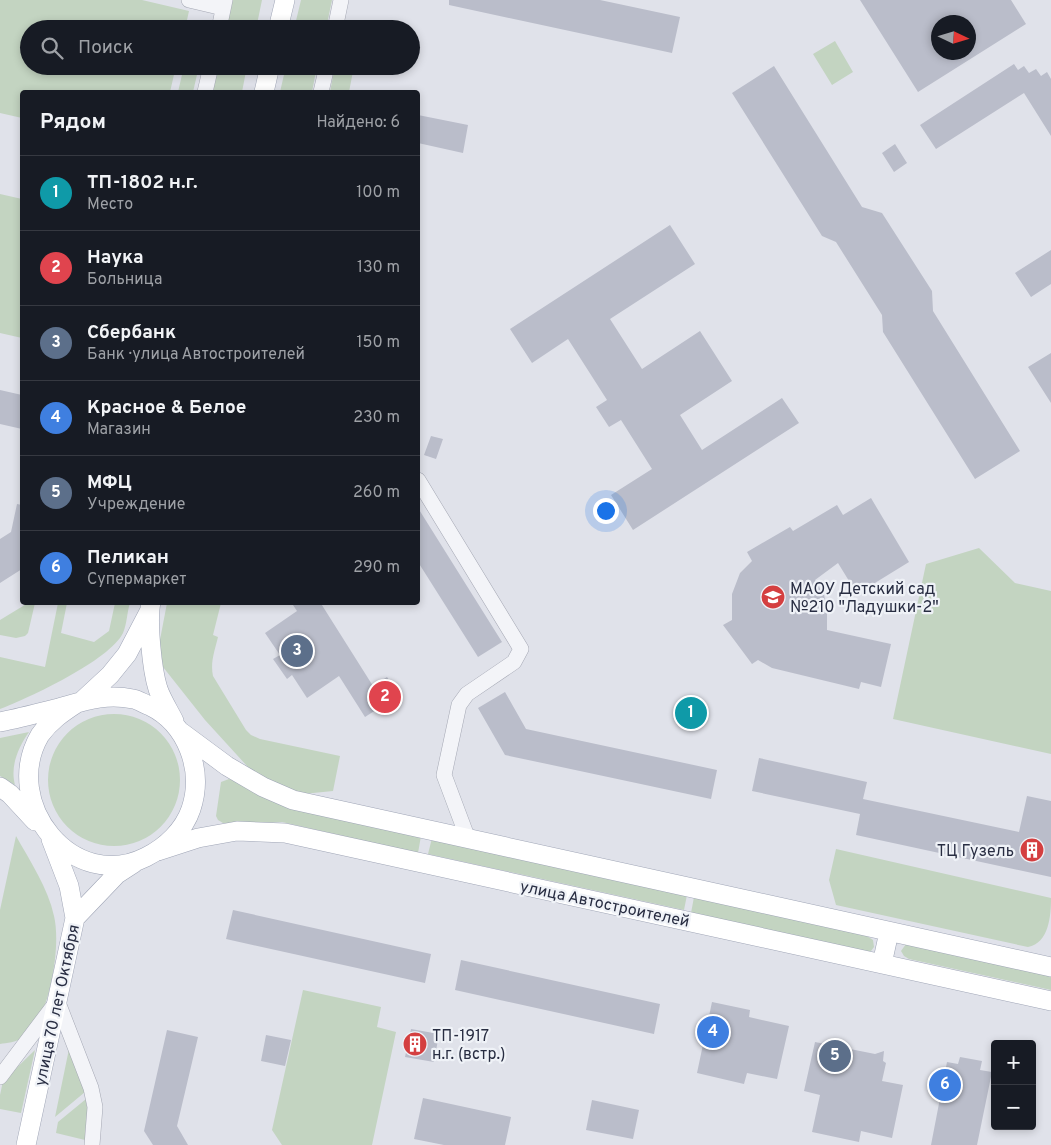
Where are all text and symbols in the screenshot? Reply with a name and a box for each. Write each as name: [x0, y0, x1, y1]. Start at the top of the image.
north arrow: [931, 15, 976, 60]
search box: [20, 20, 420, 75]
icon: search: [38, 34, 66, 62]
text: Поиск: [78, 36, 134, 60]
text: Рядом: [40, 109, 106, 136]
text: Найдено: 6: [317, 113, 400, 133]
text: ТП-1802 н.г.: [87, 171, 198, 195]
text: 1: [53, 183, 59, 203]
text: 100 m: [356, 183, 400, 203]
text: Место: [87, 195, 133, 215]
text: Наука: [87, 246, 144, 270]
text: 2: [51, 258, 61, 278]
text: 130 m: [357, 258, 400, 278]
text: Больница: [87, 270, 162, 290]
text: Сбербанк: [87, 321, 176, 345]
text: 3: [51, 333, 61, 353]
text: 150 m: [357, 333, 400, 353]
text: Банк · улица Автостроителей: [87, 345, 305, 365]
text: Красное & Белое: [87, 396, 246, 420]
text: 4: [51, 408, 61, 428]
text: 230 m: [353, 408, 400, 428]
text: Магазин: [87, 420, 151, 440]
text: МФЦ: [87, 471, 132, 495]
text: 5: [51, 483, 61, 503]
text: 260 m: [353, 483, 400, 503]
text: Учреждение: [87, 495, 185, 515]
your location: [593, 498, 619, 524]
text: Пеликан: [87, 546, 169, 570]
text: 6: [51, 558, 61, 578]
text: 290 m: [353, 558, 400, 578]
text: Супермаркет: [87, 570, 187, 590]
place label: МАОУ Детский сад №210 "Ладушки-2": [790, 580, 939, 618]
school or university icon: МАОУ Детский сад №210 "Ладушки-2": [760, 584, 786, 610]
pin: 3: [281, 632, 313, 670]
pin: 2: [369, 678, 401, 716]
pin: 1: [675, 694, 707, 732]
building icon: ТЦ Гузель: [1019, 837, 1045, 863]
place label: ТЦ Гузель: [937, 842, 1014, 862]
street label: улица Автостроителей: [518, 877, 691, 933]
street label: улица 70 лет Октября: [31, 923, 85, 1088]
pin: 4: [697, 1013, 729, 1051]
place label: ТП-1917 н.г. (встр.): [432, 1027, 506, 1065]
building icon: ТП-1917 н.г. (встр.): [402, 1031, 428, 1057]
pin: 5: [819, 1037, 851, 1075]
map controls: [991, 1040, 1036, 1130]
button: +: [991, 1040, 1036, 1085]
pin: 6: [929, 1066, 961, 1104]
button: −: [991, 1085, 1036, 1130]

